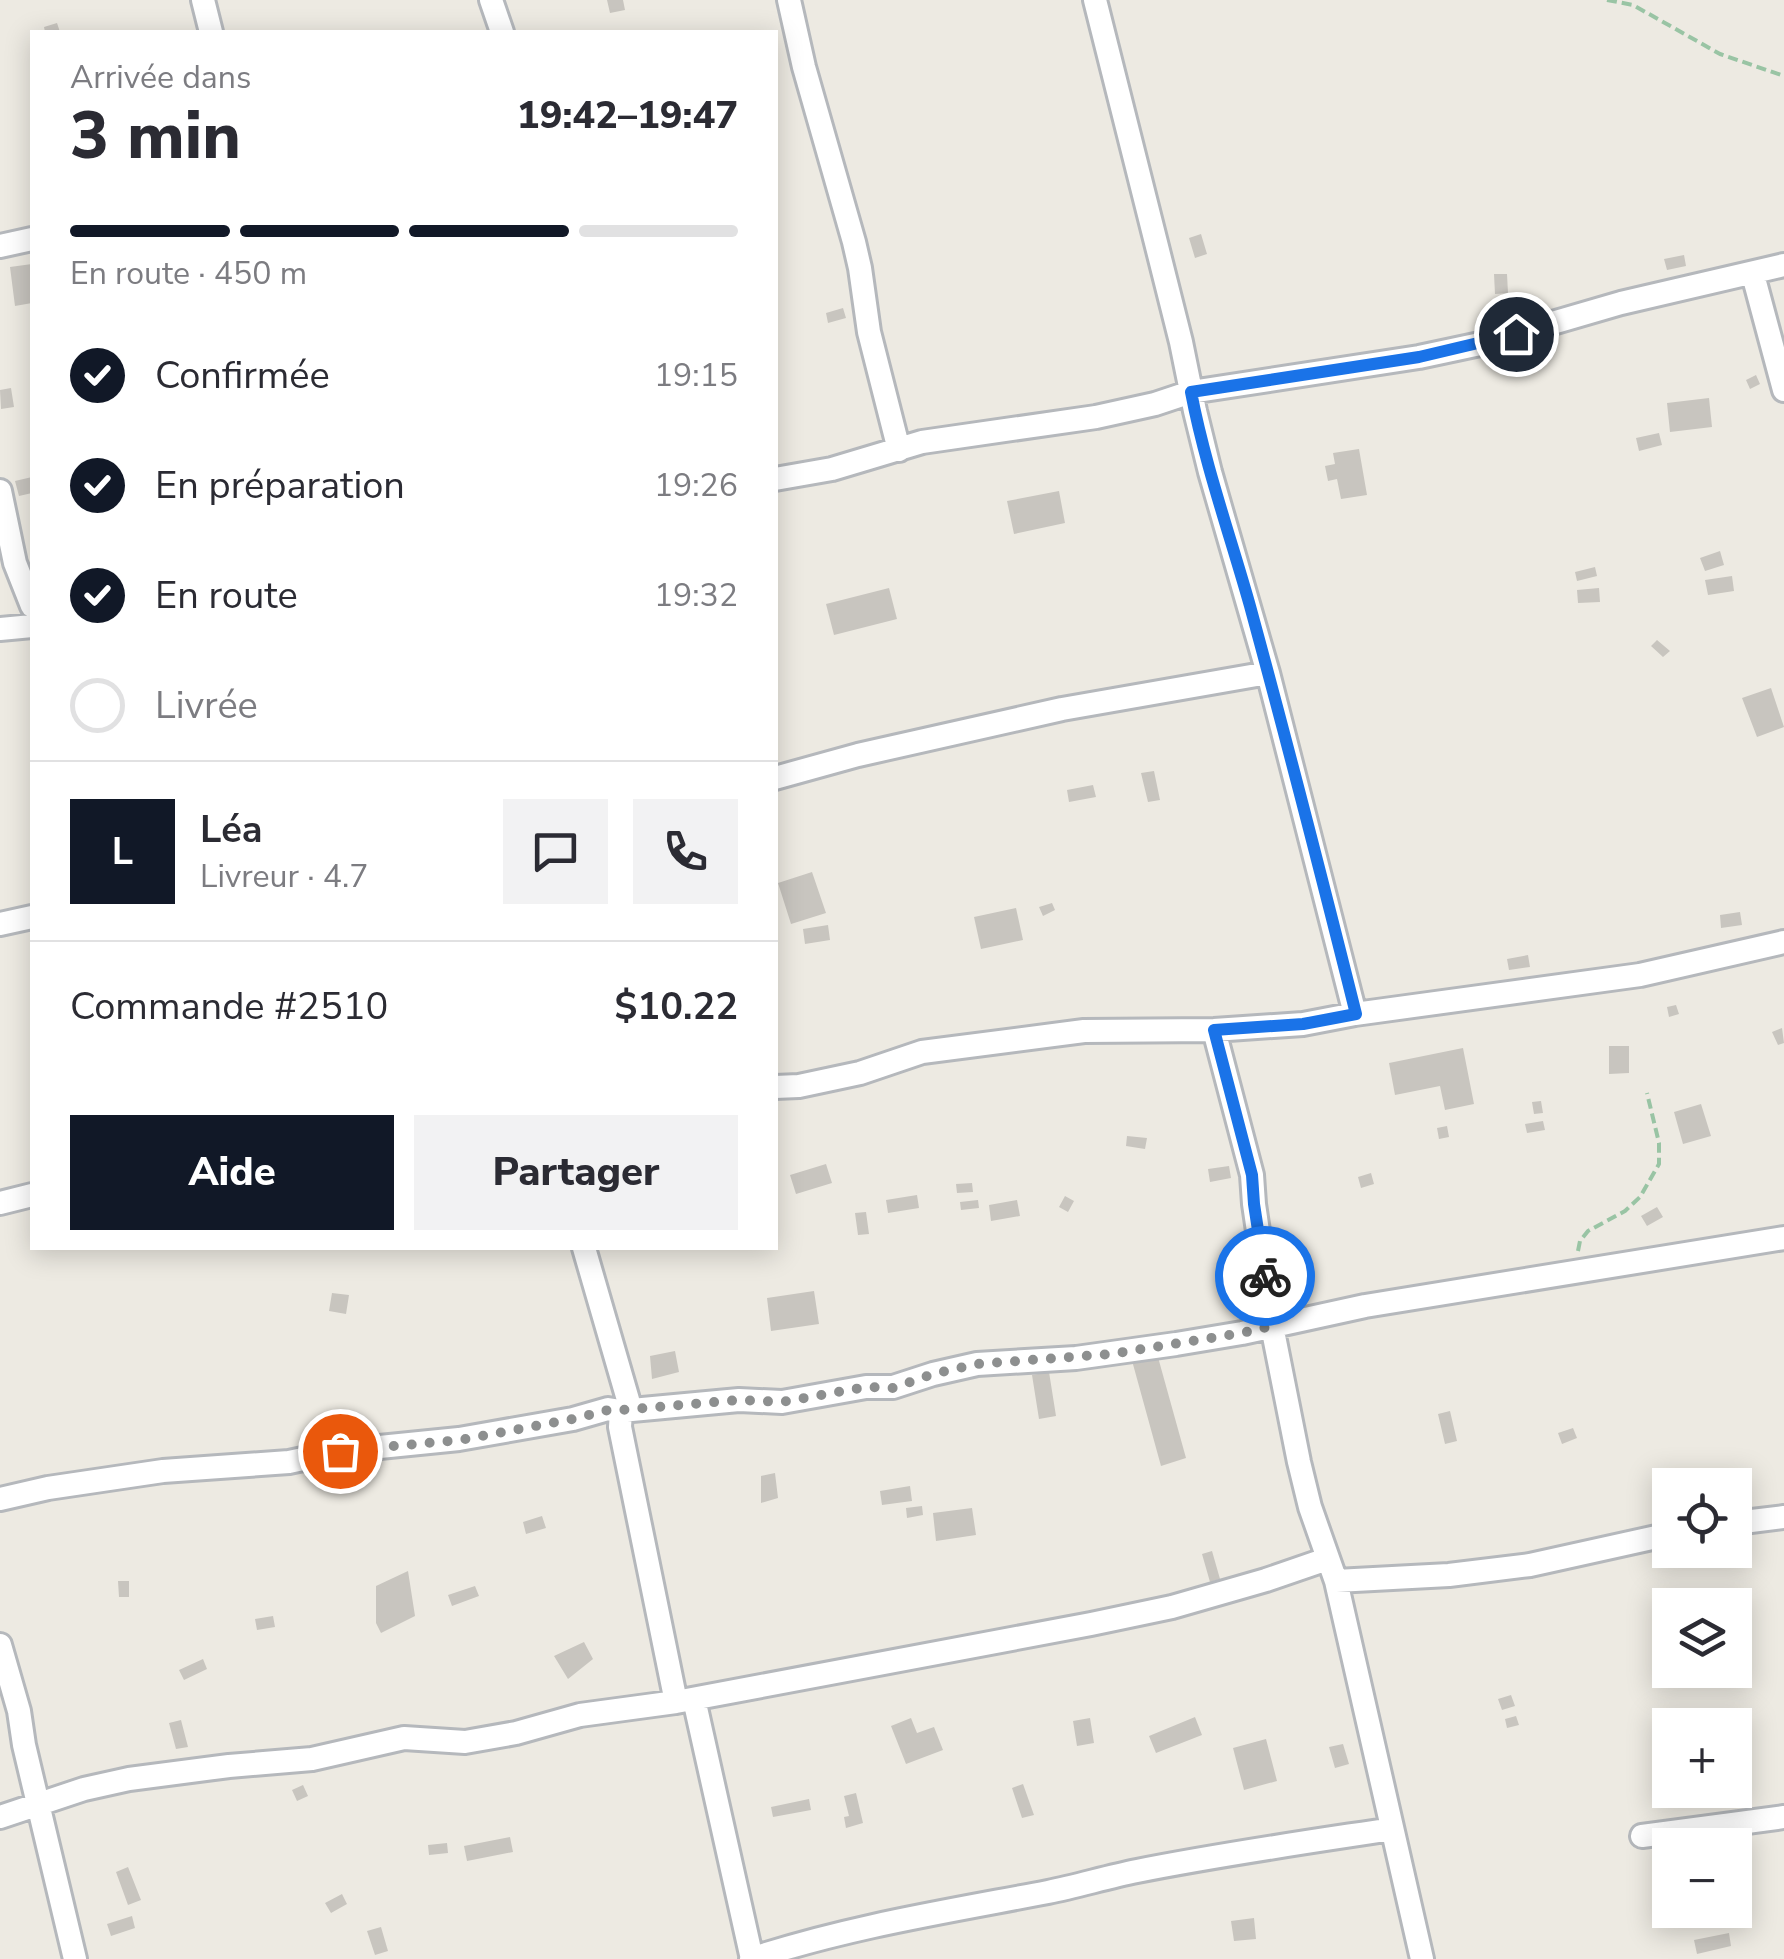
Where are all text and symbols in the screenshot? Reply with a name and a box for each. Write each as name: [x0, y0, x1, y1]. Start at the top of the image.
text: Arrivée dans: [70, 56, 251, 99]
text: 19:42–19:47: [517, 90, 738, 141]
text: 3 min: [70, 92, 241, 181]
text: En route · 450 m: [70, 252, 307, 295]
pin: [1474, 292, 1559, 377]
icon: home: [1489, 307, 1544, 362]
icon: check: [70, 348, 125, 403]
text: Confirmée: [155, 350, 330, 401]
text: 19:15: [654, 354, 738, 397]
icon: check: [70, 458, 125, 513]
text: En préparation: [155, 460, 405, 511]
text: 19:26: [654, 464, 738, 507]
icon: check: [70, 568, 125, 623]
text: En route: [155, 570, 298, 621]
text: 19:32: [654, 574, 738, 617]
text: Livrée: [155, 680, 258, 731]
button: chat: [503, 799, 608, 904]
button: phone: [633, 799, 738, 904]
text: Léa: [200, 804, 263, 855]
text: L: [112, 826, 133, 877]
text: Livreur · 4.7: [200, 855, 368, 898]
text: Commande #2510: [70, 981, 388, 1032]
text: $10.22: [615, 981, 738, 1032]
button: Aide: [70, 1115, 394, 1230]
button: Partager: [414, 1115, 738, 1230]
courier: [1215, 1226, 1315, 1326]
icon: bike: [1238, 1249, 1293, 1304]
pin: [298, 1409, 383, 1494]
icon: bag: [313, 1424, 368, 1479]
map controls: [1652, 1468, 1752, 1928]
button: locate: [1652, 1468, 1752, 1568]
button: layers: [1652, 1588, 1752, 1688]
button: +: [1652, 1708, 1752, 1808]
button: −: [1652, 1828, 1752, 1928]

